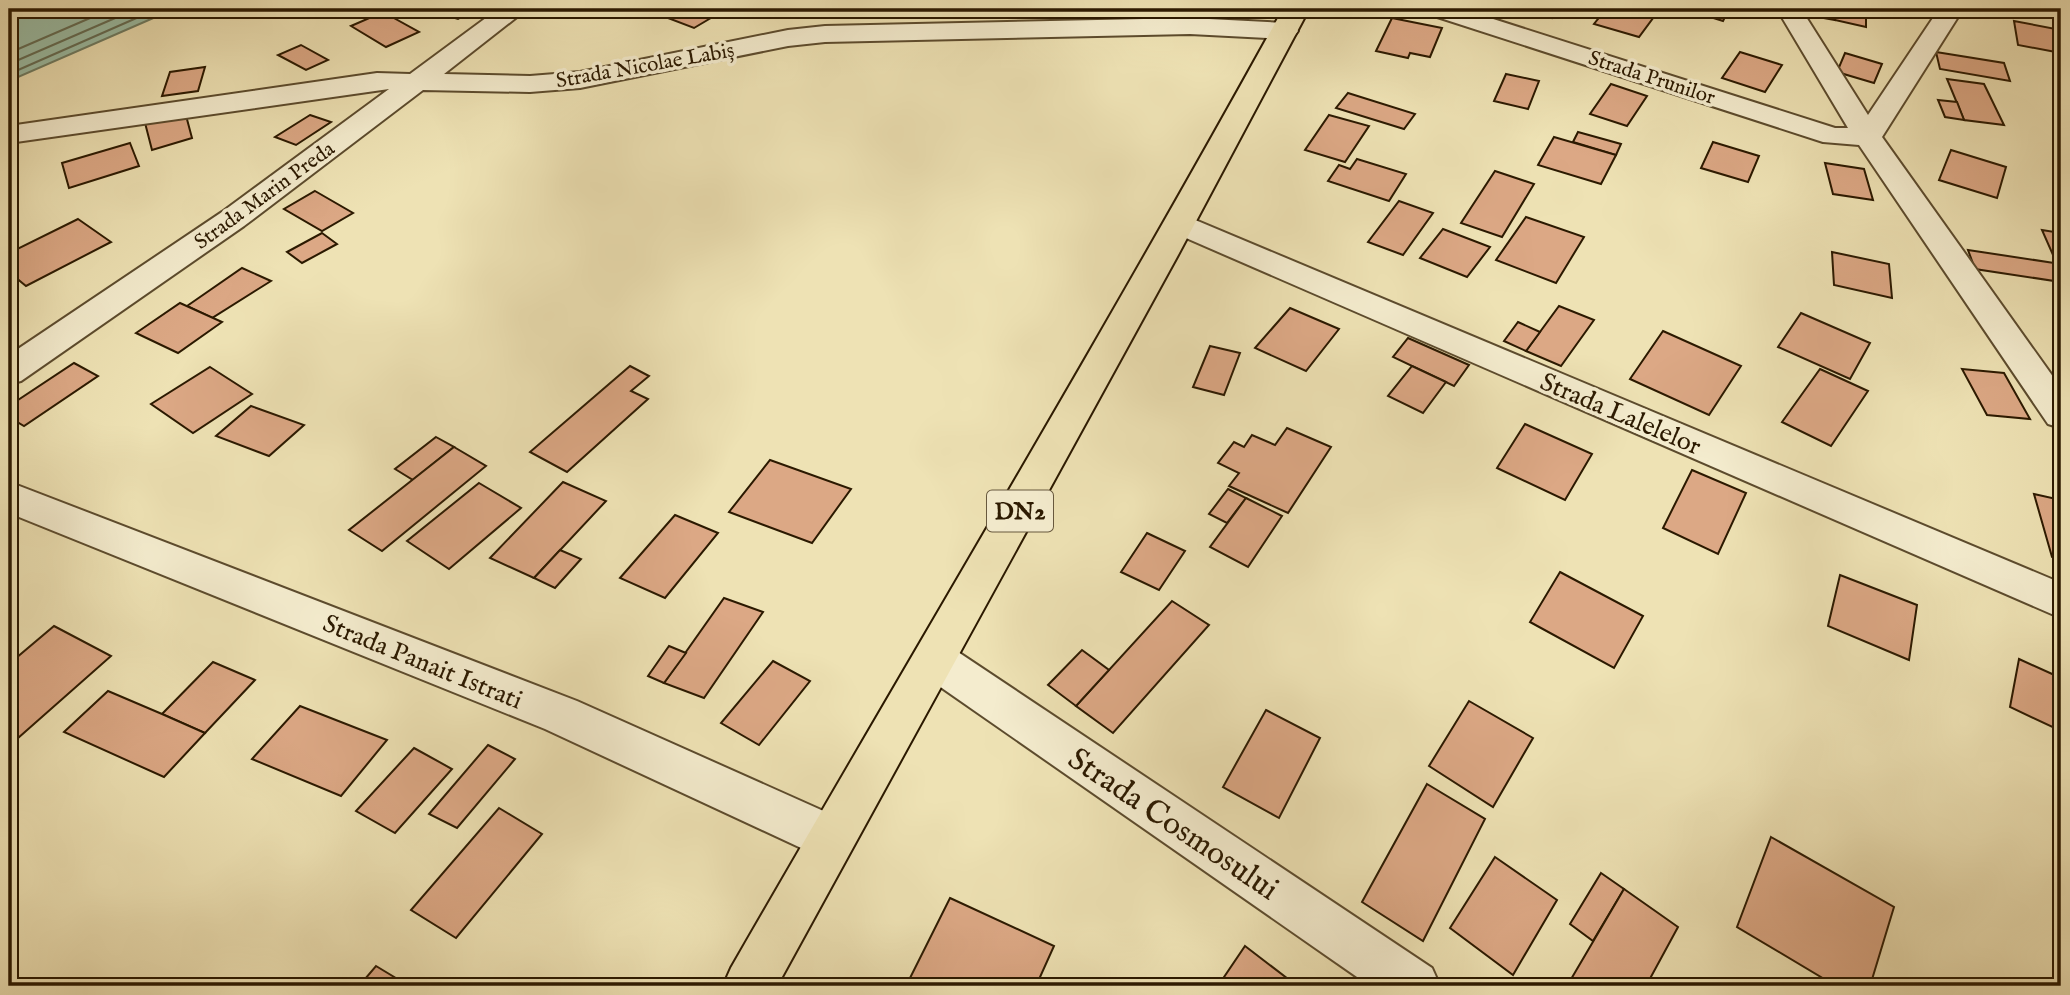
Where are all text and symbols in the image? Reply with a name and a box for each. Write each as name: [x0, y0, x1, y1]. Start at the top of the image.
street label: Strada Nicolae Labiș: [554, 38, 737, 95]
street label: Strada Prunilor: [1585, 45, 1719, 112]
street label: Strada Marin Preda: [189, 136, 341, 256]
street label: Strada Lalelelor: [1535, 366, 1706, 463]
road number: DN2: [987, 490, 1053, 532]
street label: Strada Panait Istrati: [318, 607, 527, 717]
street label: Strada Cosmosului: [1059, 739, 1286, 911]

